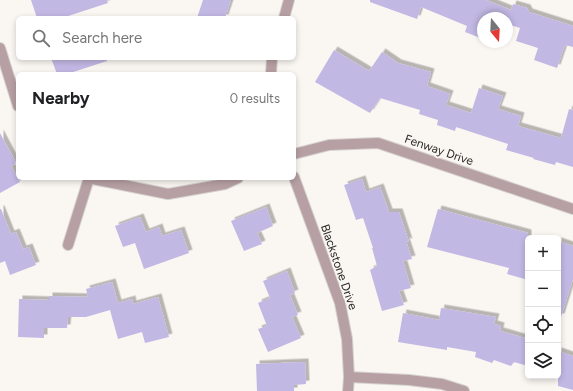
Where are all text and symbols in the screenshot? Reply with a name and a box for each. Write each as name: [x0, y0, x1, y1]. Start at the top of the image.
north arrow: [477, 12, 513, 48]
search box: [16, 16, 296, 60]
icon: search: [30, 27, 52, 49]
text: Search here: [62, 29, 142, 47]
text: Nearby: [32, 88, 90, 108]
text: 0 results: [230, 91, 280, 106]
street label: Fenway Drive: [403, 132, 476, 168]
street label: Blackstone Drive: [318, 222, 360, 312]
map controls: [525, 235, 561, 379]
button: +: [525, 235, 561, 271]
button: −: [525, 271, 561, 307]
button: locate: [525, 307, 561, 343]
button: layers: [525, 343, 561, 379]

